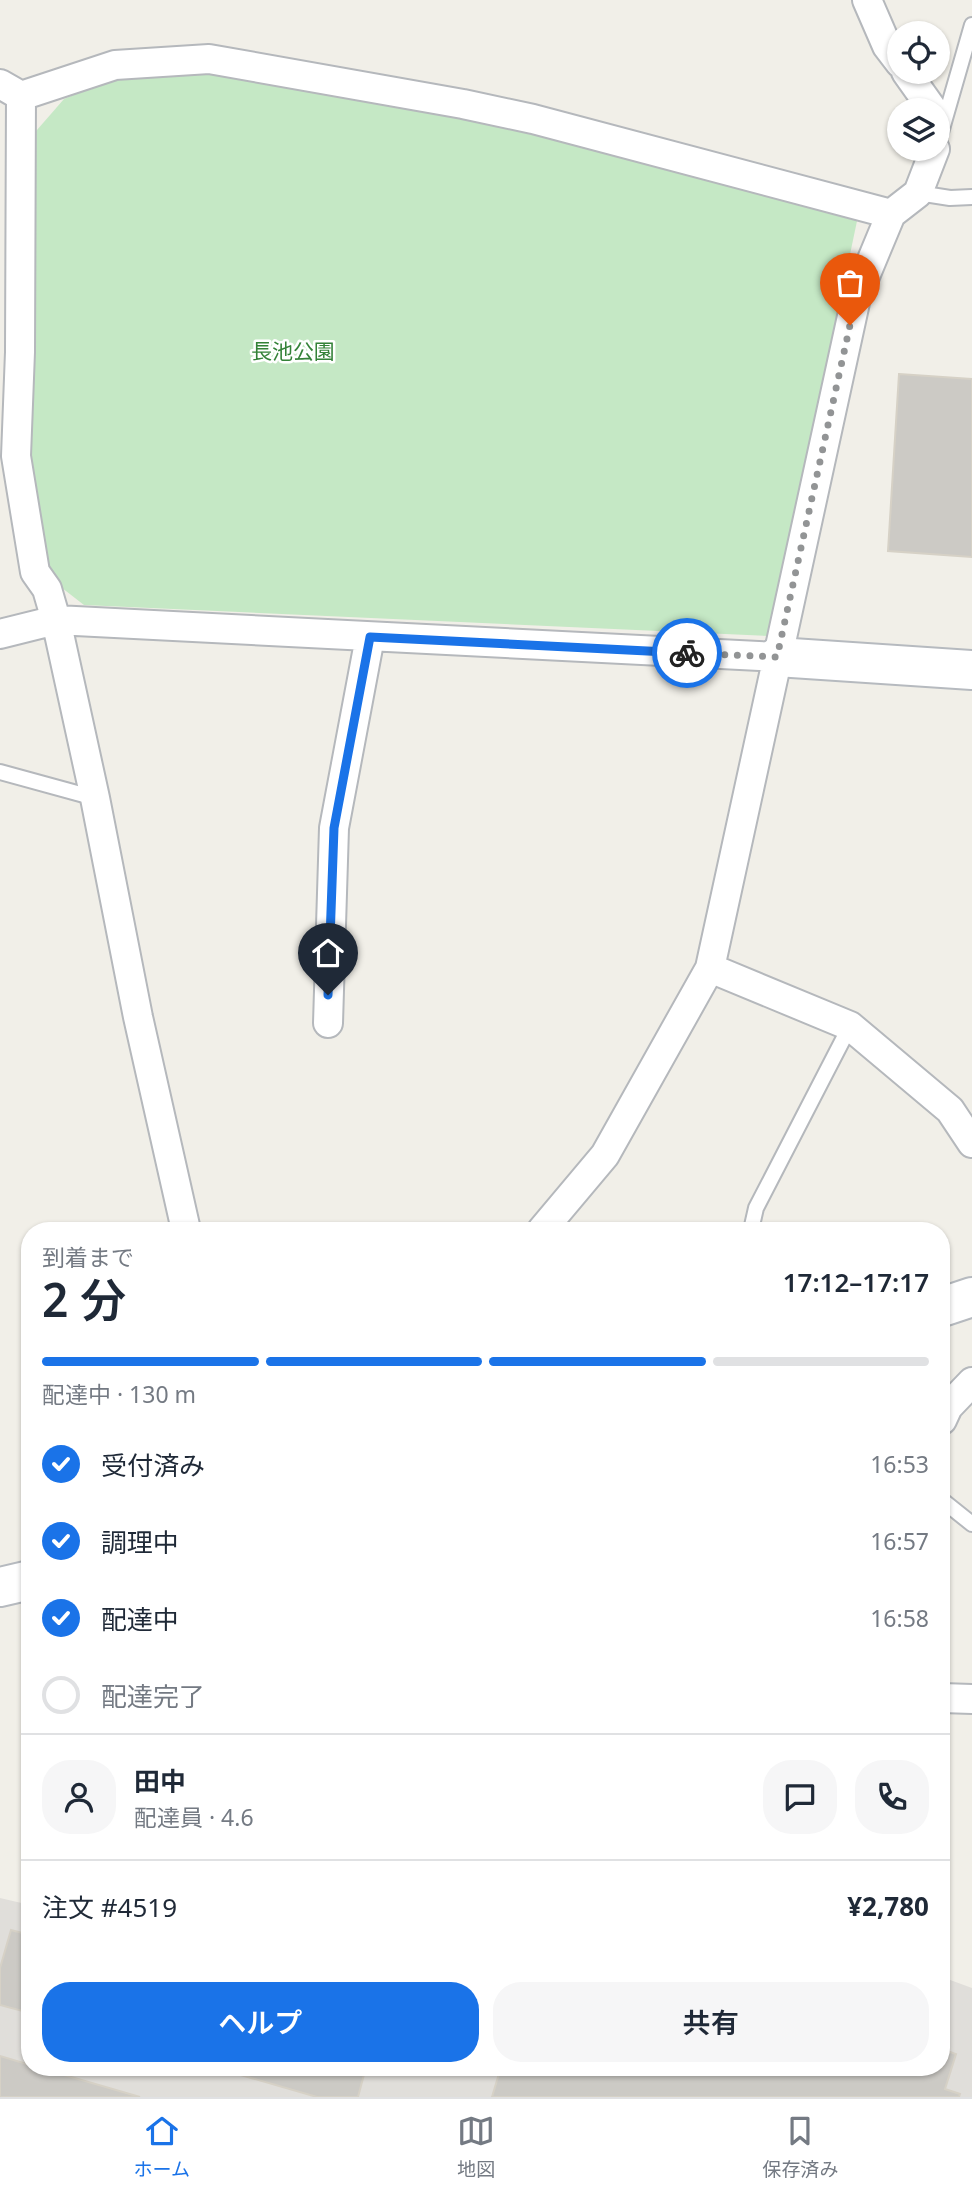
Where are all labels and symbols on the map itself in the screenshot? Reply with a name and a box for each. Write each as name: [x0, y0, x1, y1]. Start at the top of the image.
pin: [820, 253, 880, 325]
park label: 長池公園: [251, 337, 335, 365]
courier: [652, 618, 722, 688]
pin: [298, 923, 358, 995]

